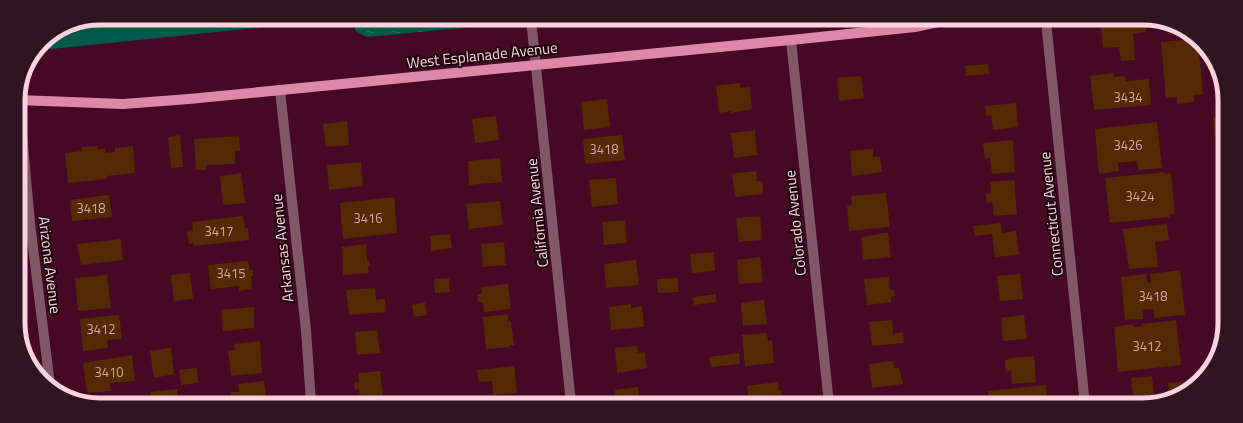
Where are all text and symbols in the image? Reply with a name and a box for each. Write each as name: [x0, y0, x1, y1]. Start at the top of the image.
street label: West Esplanade Avenue: [405, 36, 559, 74]
house number: 3434: [1113, 87, 1143, 107]
house number: 3426: [1113, 135, 1143, 155]
house number: 3418: [589, 139, 619, 159]
street label: Connecticut Avenue: [1033, 151, 1069, 277]
street label: California Avenue: [520, 157, 554, 269]
street label: Colorado Avenue: [778, 169, 812, 277]
house number: 3424: [1125, 186, 1155, 206]
street label: Arkansas Avenue: [265, 193, 299, 303]
house number: 3418: [76, 198, 106, 218]
house number: 3416: [353, 208, 383, 228]
street label: Arizona Avenue: [33, 215, 67, 315]
house number: 3417: [204, 221, 234, 241]
house number: 3415: [216, 263, 246, 283]
house number: 3418: [1138, 286, 1168, 306]
house number: 3412: [86, 319, 116, 339]
house number: 3412: [1132, 336, 1162, 356]
house number: 3410: [94, 362, 124, 382]

